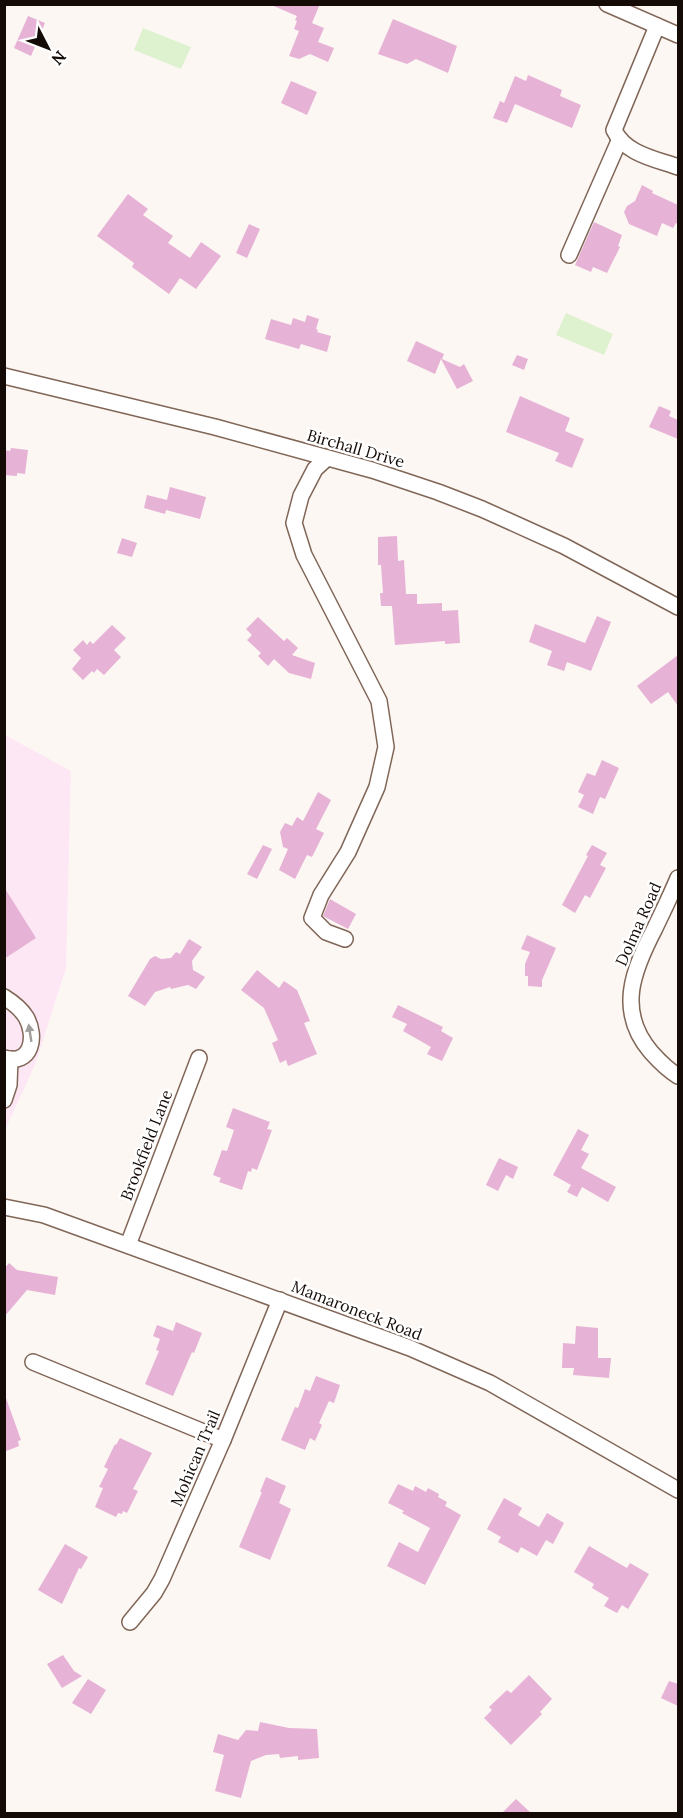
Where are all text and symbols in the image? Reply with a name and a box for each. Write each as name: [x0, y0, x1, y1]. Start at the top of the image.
north arrow: [18, 18, 78, 78]
text: N: [48, 47, 71, 69]
street label: Birchall Drive: [305, 425, 407, 472]
street label: Dolma Road: [611, 879, 666, 969]
one-way arrow: [25, 1023, 34, 1042]
street label: Brookfield Lane: [116, 1087, 176, 1203]
street label: Mamaroneck Road: [289, 1276, 426, 1344]
street label: Mohican Trail: [166, 1407, 224, 1509]

